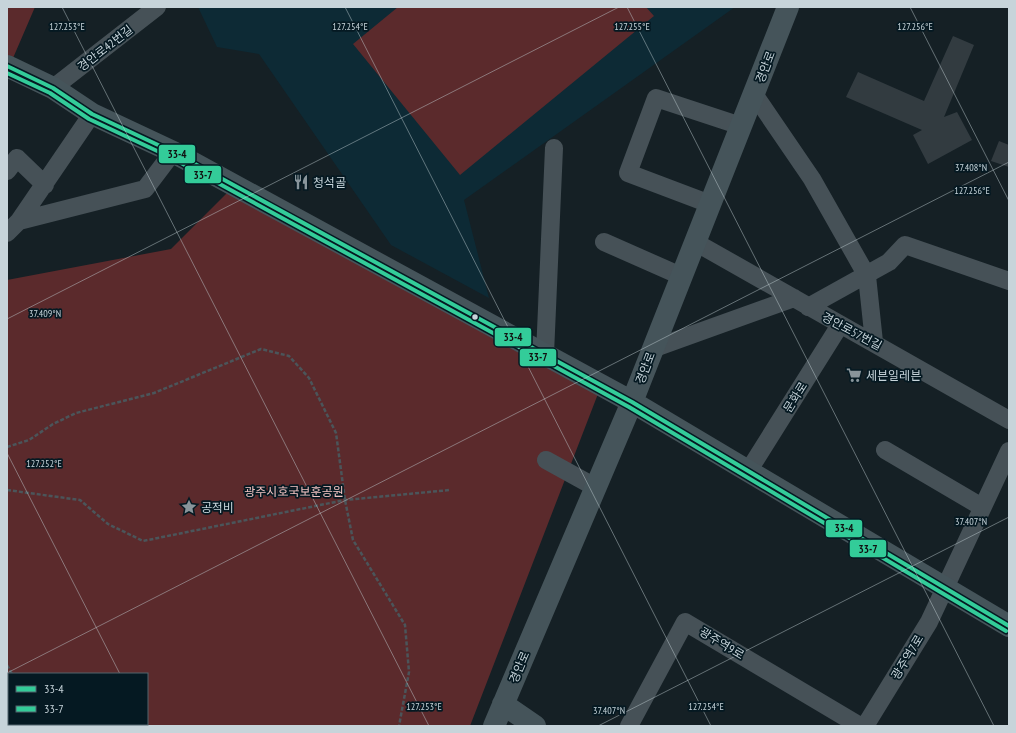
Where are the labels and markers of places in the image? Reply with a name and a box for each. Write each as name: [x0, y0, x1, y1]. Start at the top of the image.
restaurant icon: 청석골: [292, 173, 310, 191]
place label: 청석골: [313, 175, 346, 190]
unlabelled marker: [470, 312, 480, 322]
supermarket icon: 세븐일레븐: [845, 366, 863, 384]
place label: 세븐일레븐: [866, 368, 921, 383]
place icon: 공적비: [180, 498, 198, 516]
place label: 공적비: [201, 500, 234, 515]

